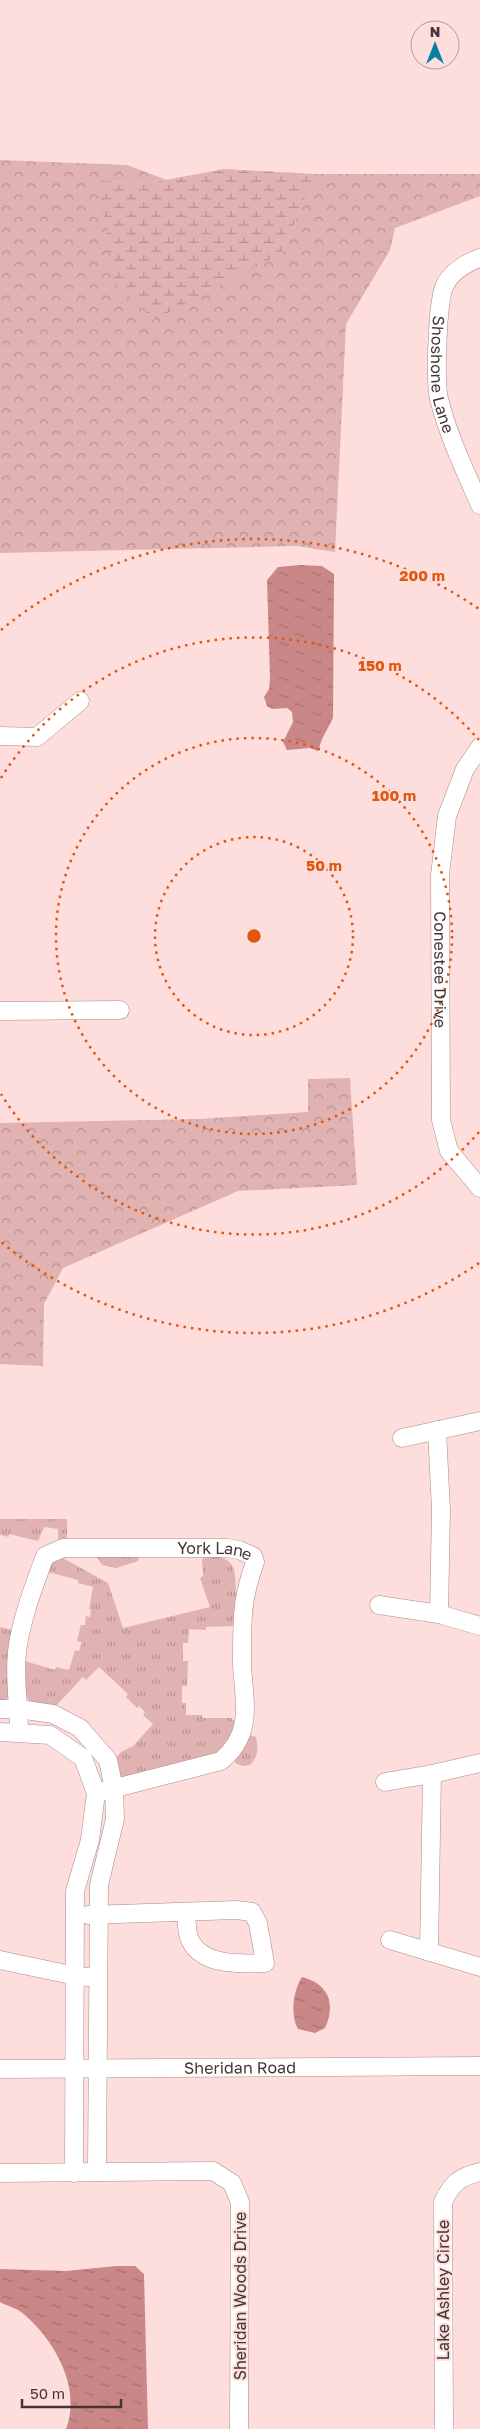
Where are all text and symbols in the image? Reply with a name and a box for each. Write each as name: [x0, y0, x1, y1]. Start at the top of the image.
north arrow: [410, 20, 460, 70]
text: N: [430, 23, 440, 40]
street label: Shoshone Lane: [427, 315, 459, 436]
text: 200 m: [399, 566, 445, 584]
text: 150 m: [358, 656, 402, 674]
text: 100 m: [372, 786, 416, 804]
text: 50 m: [306, 856, 342, 874]
street label: Conestee Drive: [430, 911, 451, 1028]
centre of rings: [245, 927, 263, 945]
street label: York Lane: [177, 1538, 255, 1565]
street label: Sheridan Road: [184, 2057, 296, 2078]
street label: Sheridan Woods Drive: [230, 2212, 250, 2380]
street label: Lake Ashley Circle: [433, 2220, 453, 2360]
scale bar: [22, 2376, 121, 2408]
text: 50 m: [30, 2384, 65, 2402]

